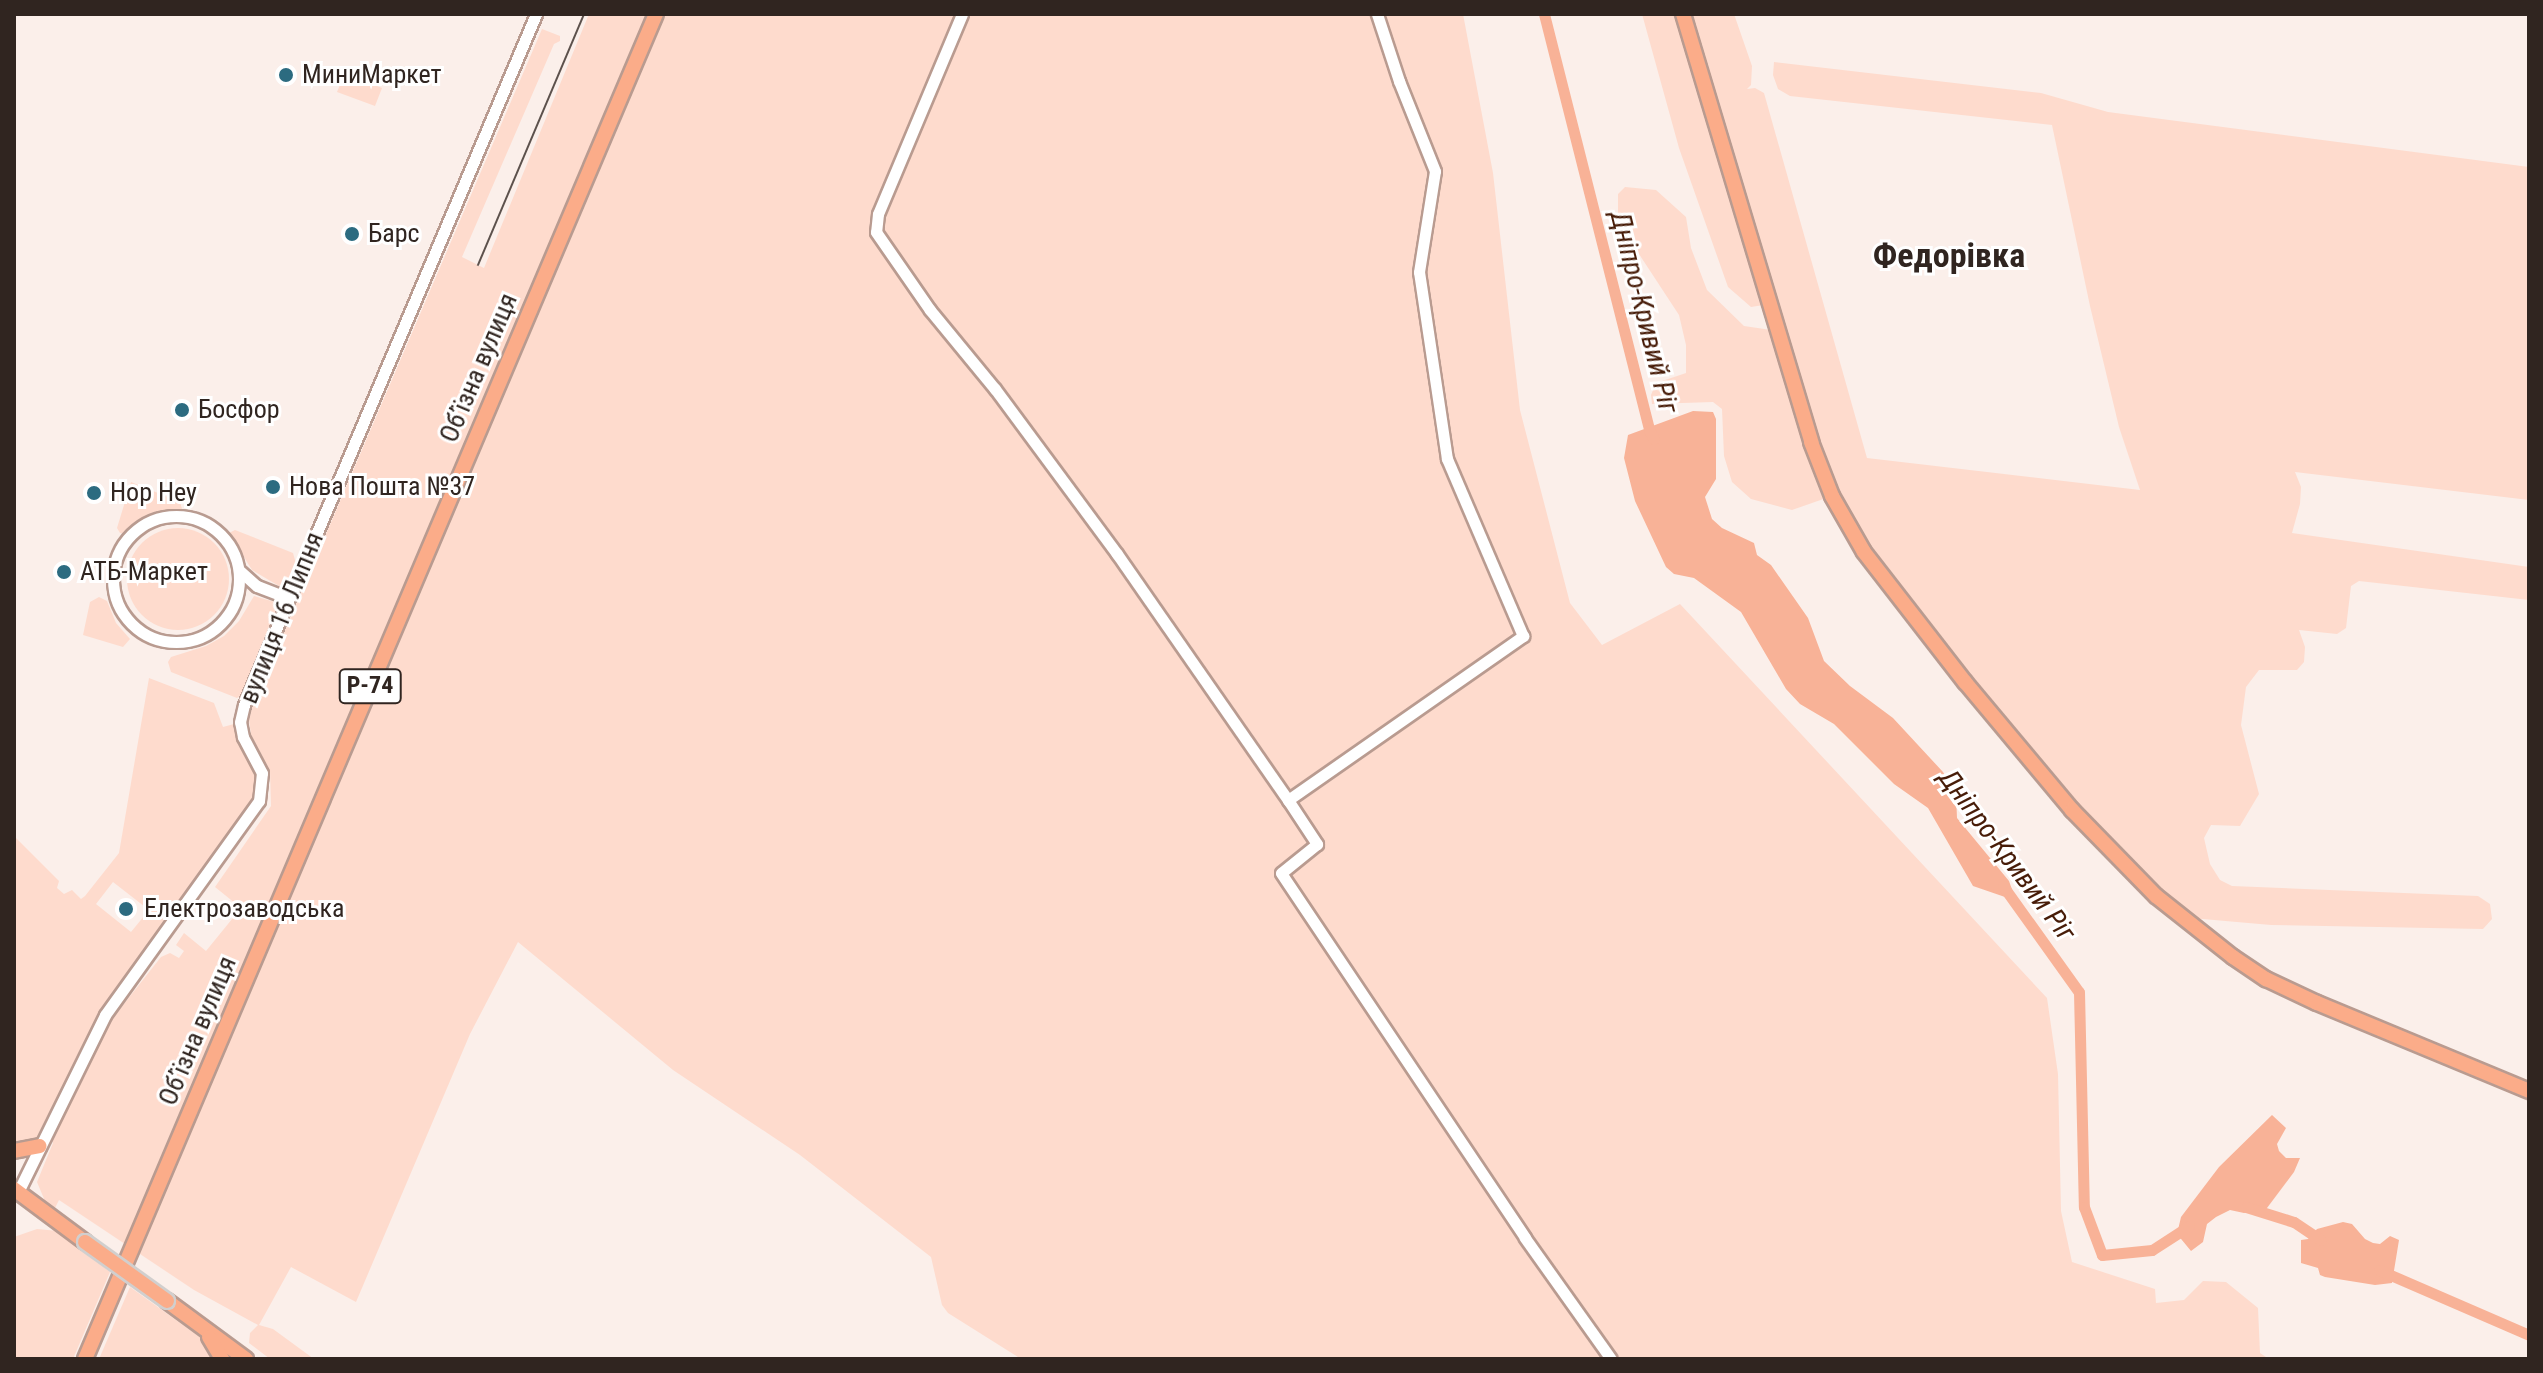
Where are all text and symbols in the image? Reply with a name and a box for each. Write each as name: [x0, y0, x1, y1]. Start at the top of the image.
place label: МиниМаркет: [302, 59, 442, 91]
marker: МиниМаркет: [277, 66, 295, 84]
water label: Дніпро-Кривий Ріг: [1603, 208, 1685, 416]
place label: Барс: [368, 218, 420, 250]
marker: Барс: [343, 225, 361, 243]
district label: Федорівка: [1873, 236, 2025, 276]
street label: Обʼїзна вулиця: [434, 289, 524, 447]
place label: Босфор: [198, 394, 280, 426]
marker: Босфор: [173, 401, 191, 419]
place label: Нова Пошта №37: [289, 471, 475, 503]
place label: Hop Hey: [110, 477, 197, 509]
marker: Нова Пошта №37: [264, 478, 282, 496]
marker: Hop Hey: [85, 484, 103, 502]
street label: вулиця 16 Липня: [233, 528, 331, 708]
place label: АТБ-Маркет: [80, 556, 208, 588]
marker: АТБ-Маркет: [55, 563, 73, 581]
road number: Р-74: [338, 666, 402, 706]
water label: Дніпро-Кривий Ріг: [1931, 762, 2083, 948]
place label: Електрозаводська: [144, 893, 344, 925]
marker: Електрозаводська: [115, 898, 137, 920]
street label: Обʼїзна вулиця: [153, 952, 243, 1110]

